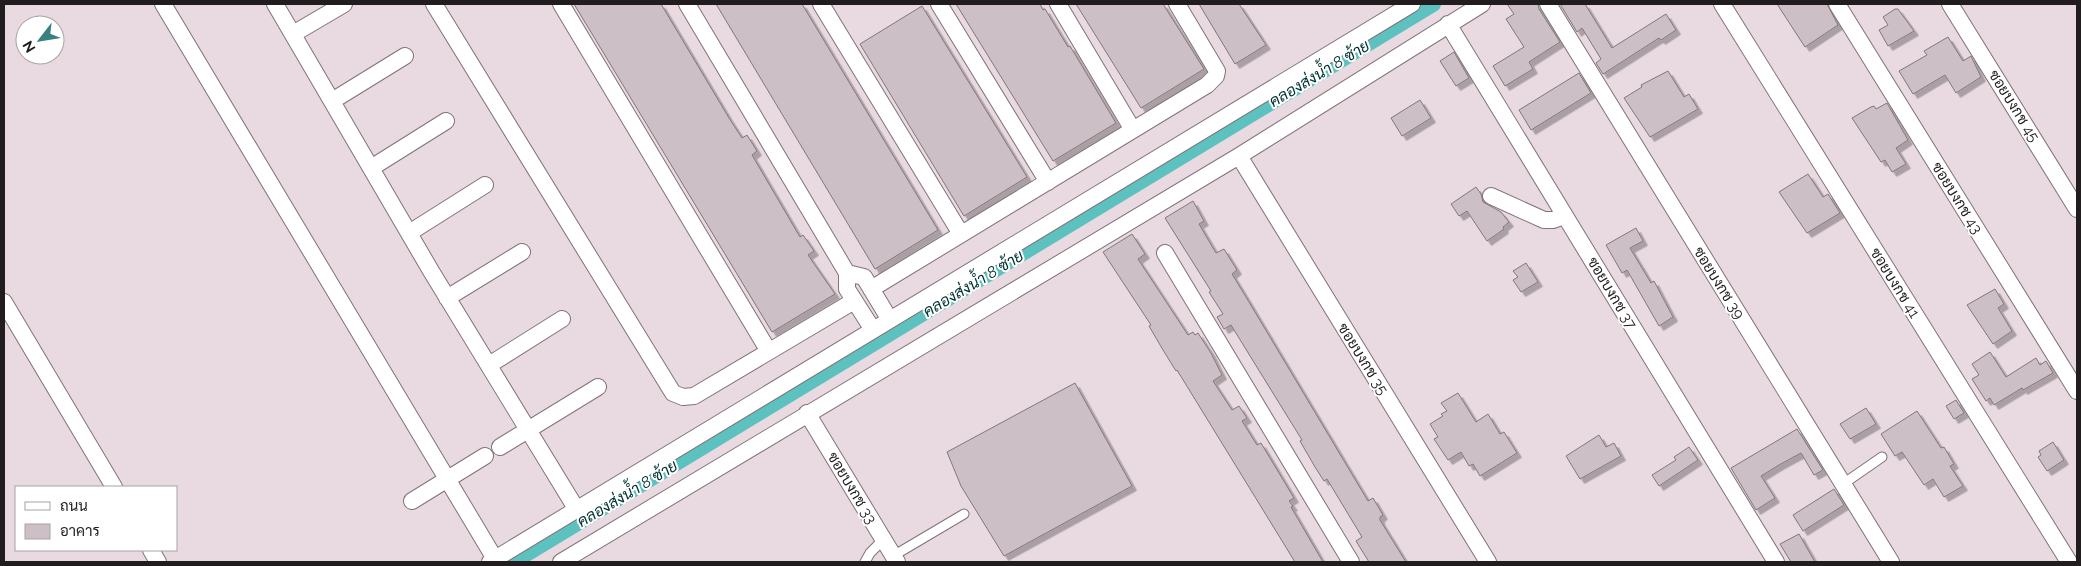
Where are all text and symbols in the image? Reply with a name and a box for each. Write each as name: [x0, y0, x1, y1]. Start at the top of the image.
north arrow: [15, 15, 65, 65]
water label: คลองส่งน้ำ 8 ซ้าย: [1263, 32, 1373, 111]
text: N: [19, 38, 38, 55]
street label: ซอยบงกช 45: [1985, 67, 2043, 145]
street label: ซอยบงกช 43: [1928, 159, 1986, 237]
water label: คลองส่งน้ำ 8 ซ้าย: [917, 242, 1027, 321]
street label: ซอยบงกช 39: [1690, 244, 1748, 322]
street label: ซอยบงกช 41: [1866, 245, 1924, 322]
street label: ซอยบงกช 37: [1584, 254, 1640, 332]
street label: ซอยบงกช 35: [1334, 320, 1392, 398]
street label: ซอยบงกช 33: [824, 449, 880, 527]
water label: คลองส่งน้ำ 8 ซ้าย: [571, 452, 681, 531]
legend: [15, 486, 178, 551]
text: ถนน: [60, 497, 88, 515]
text: อาคาร: [60, 522, 100, 540]

